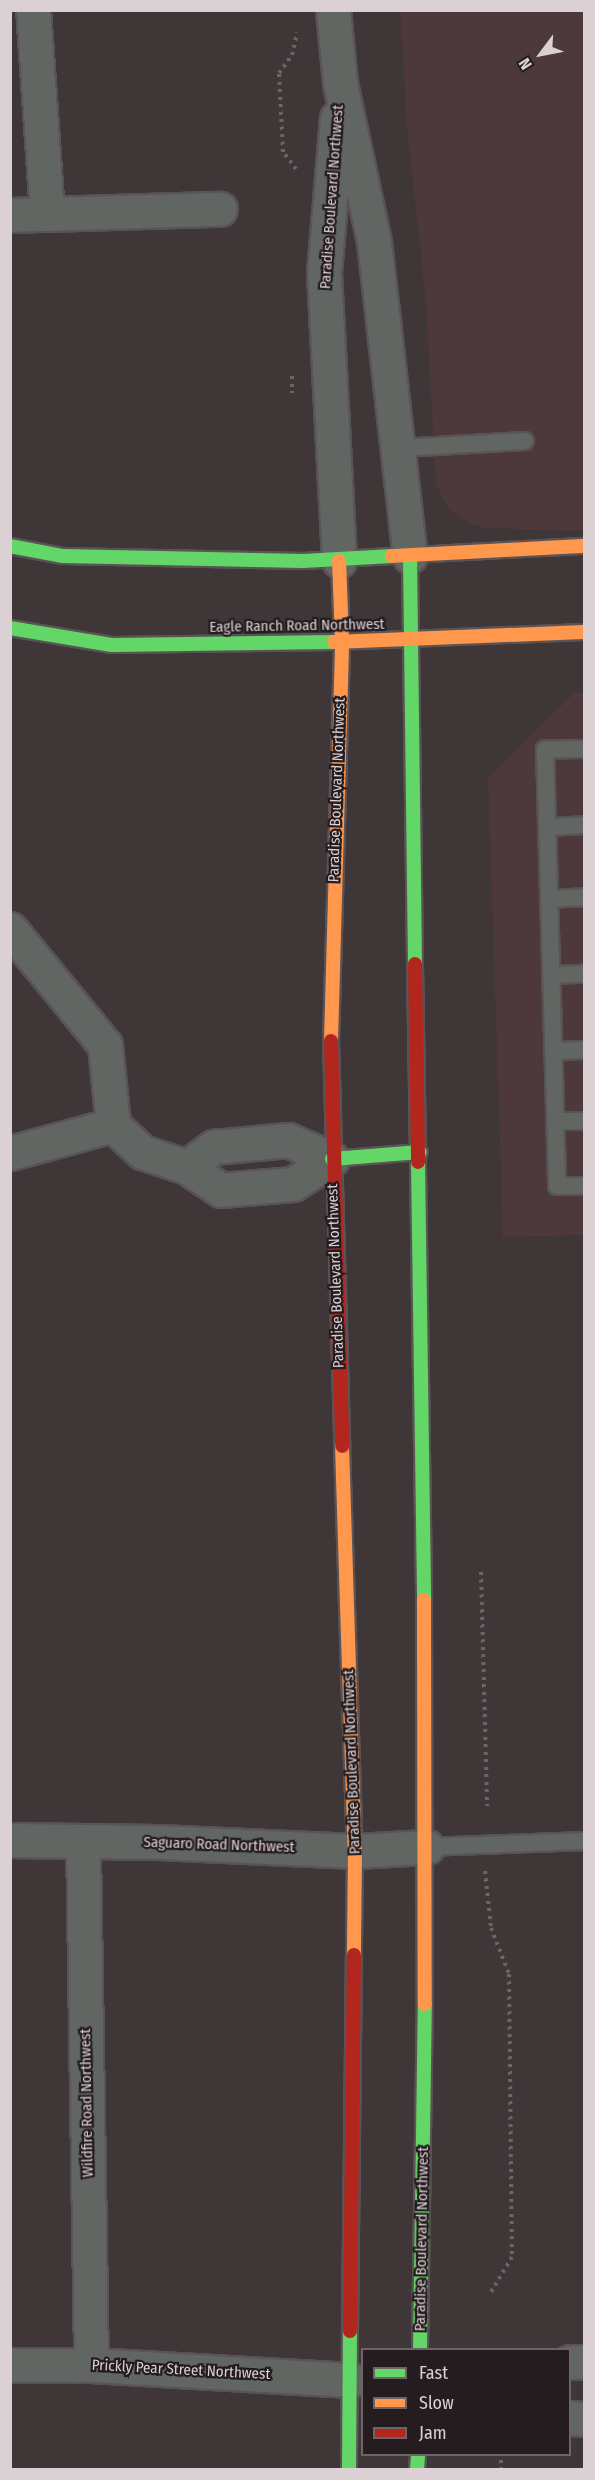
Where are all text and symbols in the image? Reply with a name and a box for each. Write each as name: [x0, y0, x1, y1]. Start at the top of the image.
north arrow: [511, 24, 571, 84]
text: N: [515, 55, 536, 73]
street label: Paradise Boulevard Northwest: [317, 104, 347, 290]
street label: Eagle Ranch Road Northwest: [209, 615, 385, 637]
street label: Paradise Boulevard Northwest: [325, 697, 349, 883]
street label: Paradise Boulevard Northwest: [324, 1183, 348, 1369]
street label: Paradise Boulevard Northwest: [340, 1669, 364, 1855]
street label: Saguaro Road Northwest: [143, 1833, 295, 1857]
street label: Wildfire Road Northwest: [77, 2028, 97, 2178]
street label: Paradise Boulevard Northwest: [411, 2147, 433, 2331]
legend: [361, 2348, 571, 2456]
street label: Prickly Pear Street Northwest: [91, 2356, 271, 2384]
text: Fast: [419, 2362, 448, 2384]
text: Slow: [419, 2392, 454, 2414]
text: Jam: [419, 2422, 447, 2444]

